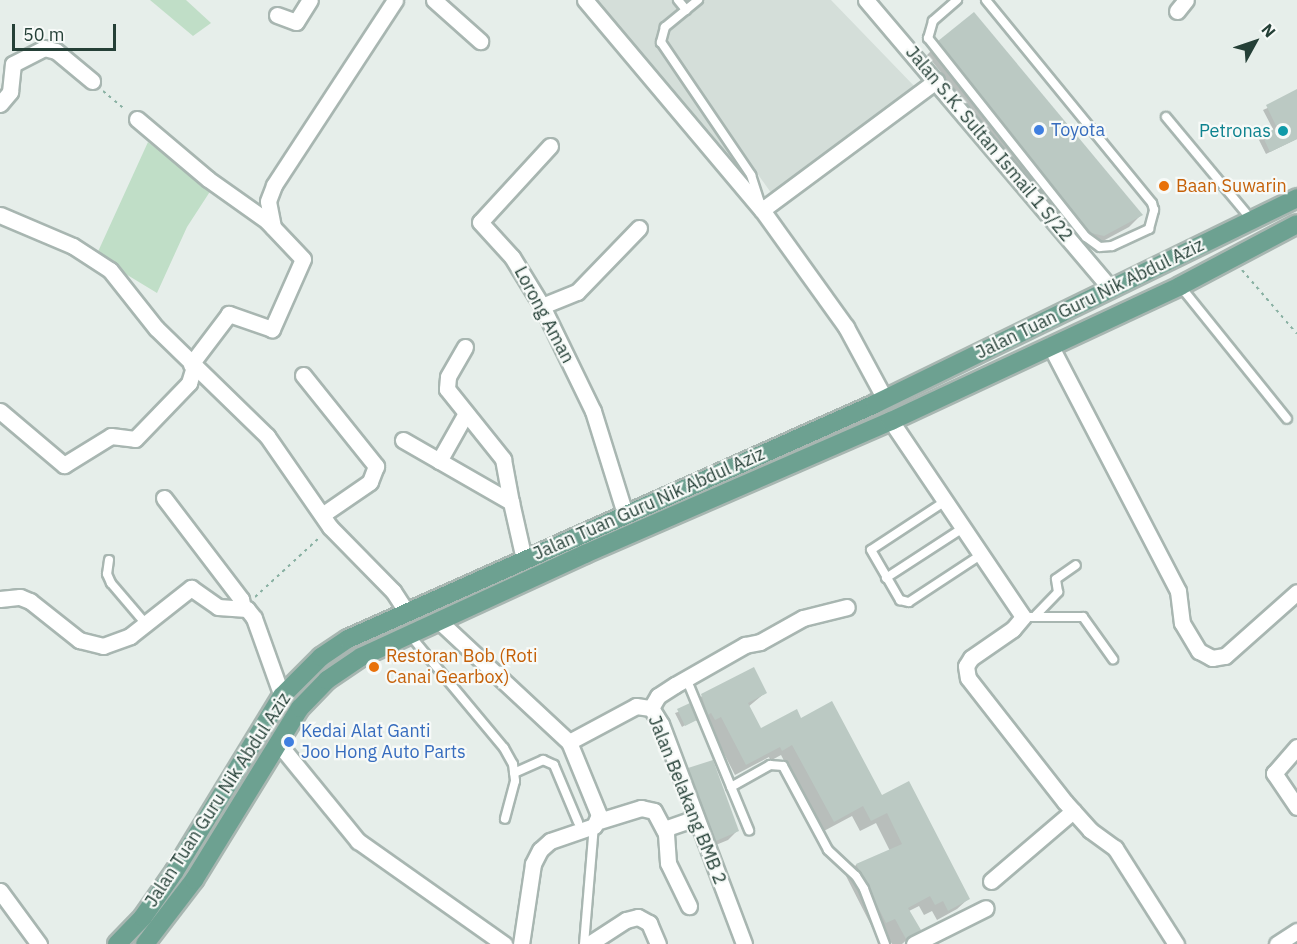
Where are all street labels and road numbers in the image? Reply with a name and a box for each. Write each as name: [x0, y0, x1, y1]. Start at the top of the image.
street label: Jalan S.K. Sultan Ismail 1 S/22: [901, 42, 1077, 246]
street label: Jalan Tuan Guru Nik Abdul Aziz: [972, 234, 1208, 364]
street label: Lorong Aman: [509, 263, 579, 367]
street label: Jalan Tuan Guru Nik Abdul Aziz: [530, 443, 768, 565]
street label: Jalan Tuan Guru Nik Abdul Aziz: [141, 689, 295, 911]
street label: Jalan Belakang BMB 2: [643, 712, 731, 888]

